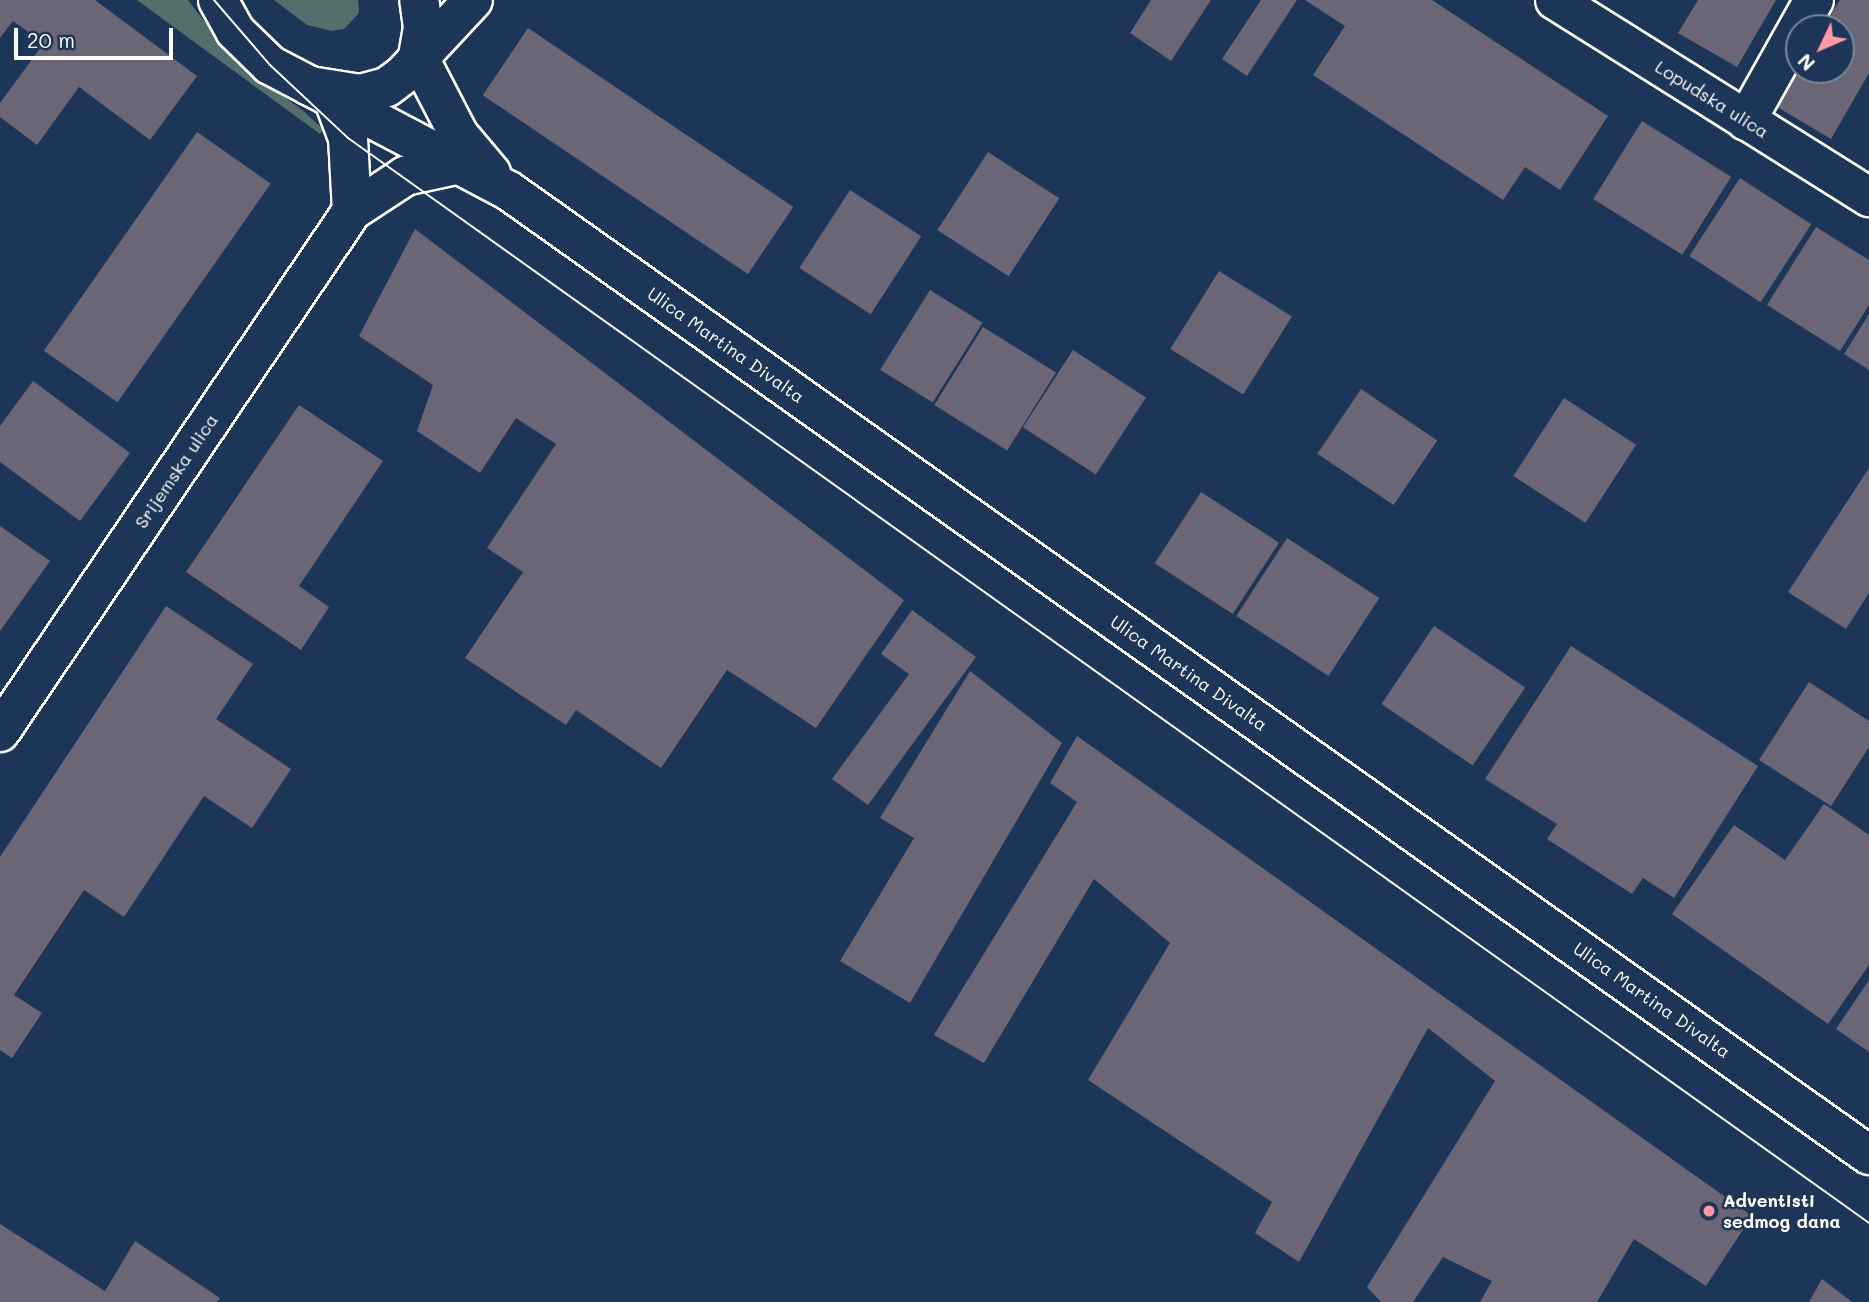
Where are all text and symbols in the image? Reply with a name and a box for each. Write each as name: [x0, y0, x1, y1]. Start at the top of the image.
scale bar: [18, 14, 177, 58]
north arrow: [1785, 14, 1855, 84]
text: 20 m: [27, 26, 75, 53]
text: N: [1792, 49, 1820, 76]
street label: Lopudska ulica: [1651, 56, 1773, 142]
street label: Ulica Martina Divalta: [643, 283, 809, 407]
street label: Srijemska ulica: [130, 410, 222, 532]
street label: Ulica Martina Divalta: [1106, 611, 1272, 735]
street label: Ulica Martina Divalta: [1569, 938, 1735, 1062]
place label: Adventisti sedmog dana: [1723, 1190, 1840, 1232]
marker: Adventisti sedmog dana: [1701, 1203, 1717, 1219]

